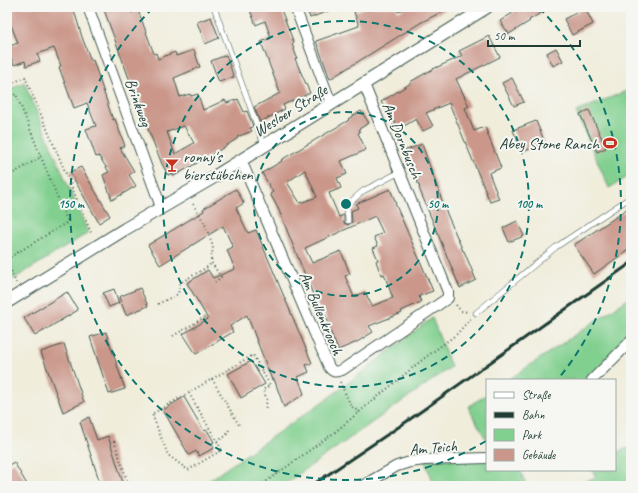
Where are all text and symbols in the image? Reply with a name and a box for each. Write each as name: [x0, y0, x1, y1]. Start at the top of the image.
scale bar: [488, 22, 580, 48]
text: 50 m: [494, 28, 516, 44]
street label: Brinkweg: [120, 76, 156, 130]
street label: Wesloer Straße: [250, 79, 333, 141]
street label: Am Dornbusch: [378, 99, 427, 183]
place label: Abey Stone Ranch: [499, 134, 601, 154]
sports icon: Abey Stone Ranch: [602, 135, 618, 151]
place label: ronny's bierstübchen: [183, 147, 254, 185]
bar icon: ronny's bierstübchen: [164, 157, 180, 173]
text: 150 m: [58, 196, 85, 212]
text: 50 m: [428, 196, 449, 212]
text: 100 m: [516, 196, 543, 212]
centre of rings: [339, 197, 353, 211]
street label: Am Bullenkrooch: [295, 269, 348, 359]
legend: [486, 379, 616, 471]
text: Straße: [522, 387, 551, 403]
text: Bahn: [522, 407, 545, 423]
text: Park: [522, 427, 543, 443]
street label: Am Teich: [408, 436, 459, 460]
text: Gebäude: [522, 447, 556, 463]

